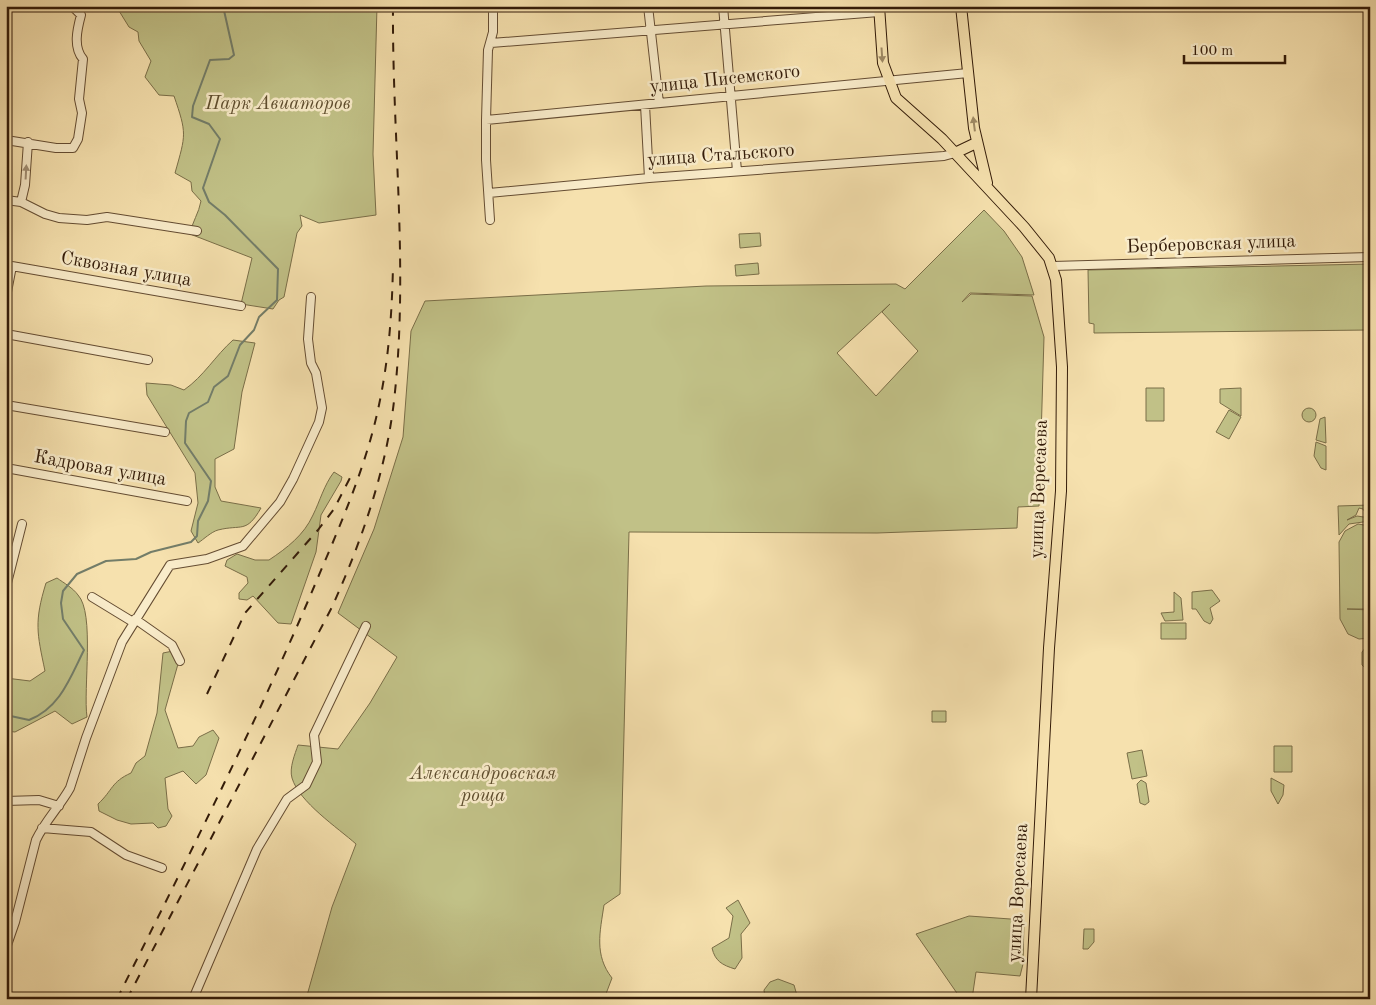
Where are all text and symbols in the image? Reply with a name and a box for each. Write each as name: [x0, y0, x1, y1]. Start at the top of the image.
scale bar: [1184, 32, 1285, 64]
text: 100 m: [1191, 44, 1233, 59]
one-way arrow: [879, 47, 887, 63]
street label: улица Писемского: [649, 63, 801, 97]
park label: Парк Авиаторов: [204, 95, 351, 114]
one-way arrow: [969, 116, 977, 132]
street label: улица Стальского: [647, 141, 795, 171]
one-way arrow: [23, 164, 31, 180]
street label: Берберовская улица: [1126, 233, 1297, 257]
street label: Сквозная улица: [59, 249, 194, 291]
street label: улица Вересаева: [1028, 418, 1052, 559]
street label: Кадровая улица: [32, 448, 168, 490]
park label: Александровская роща: [409, 765, 556, 806]
street label: улица Вересаева: [1006, 822, 1032, 963]

